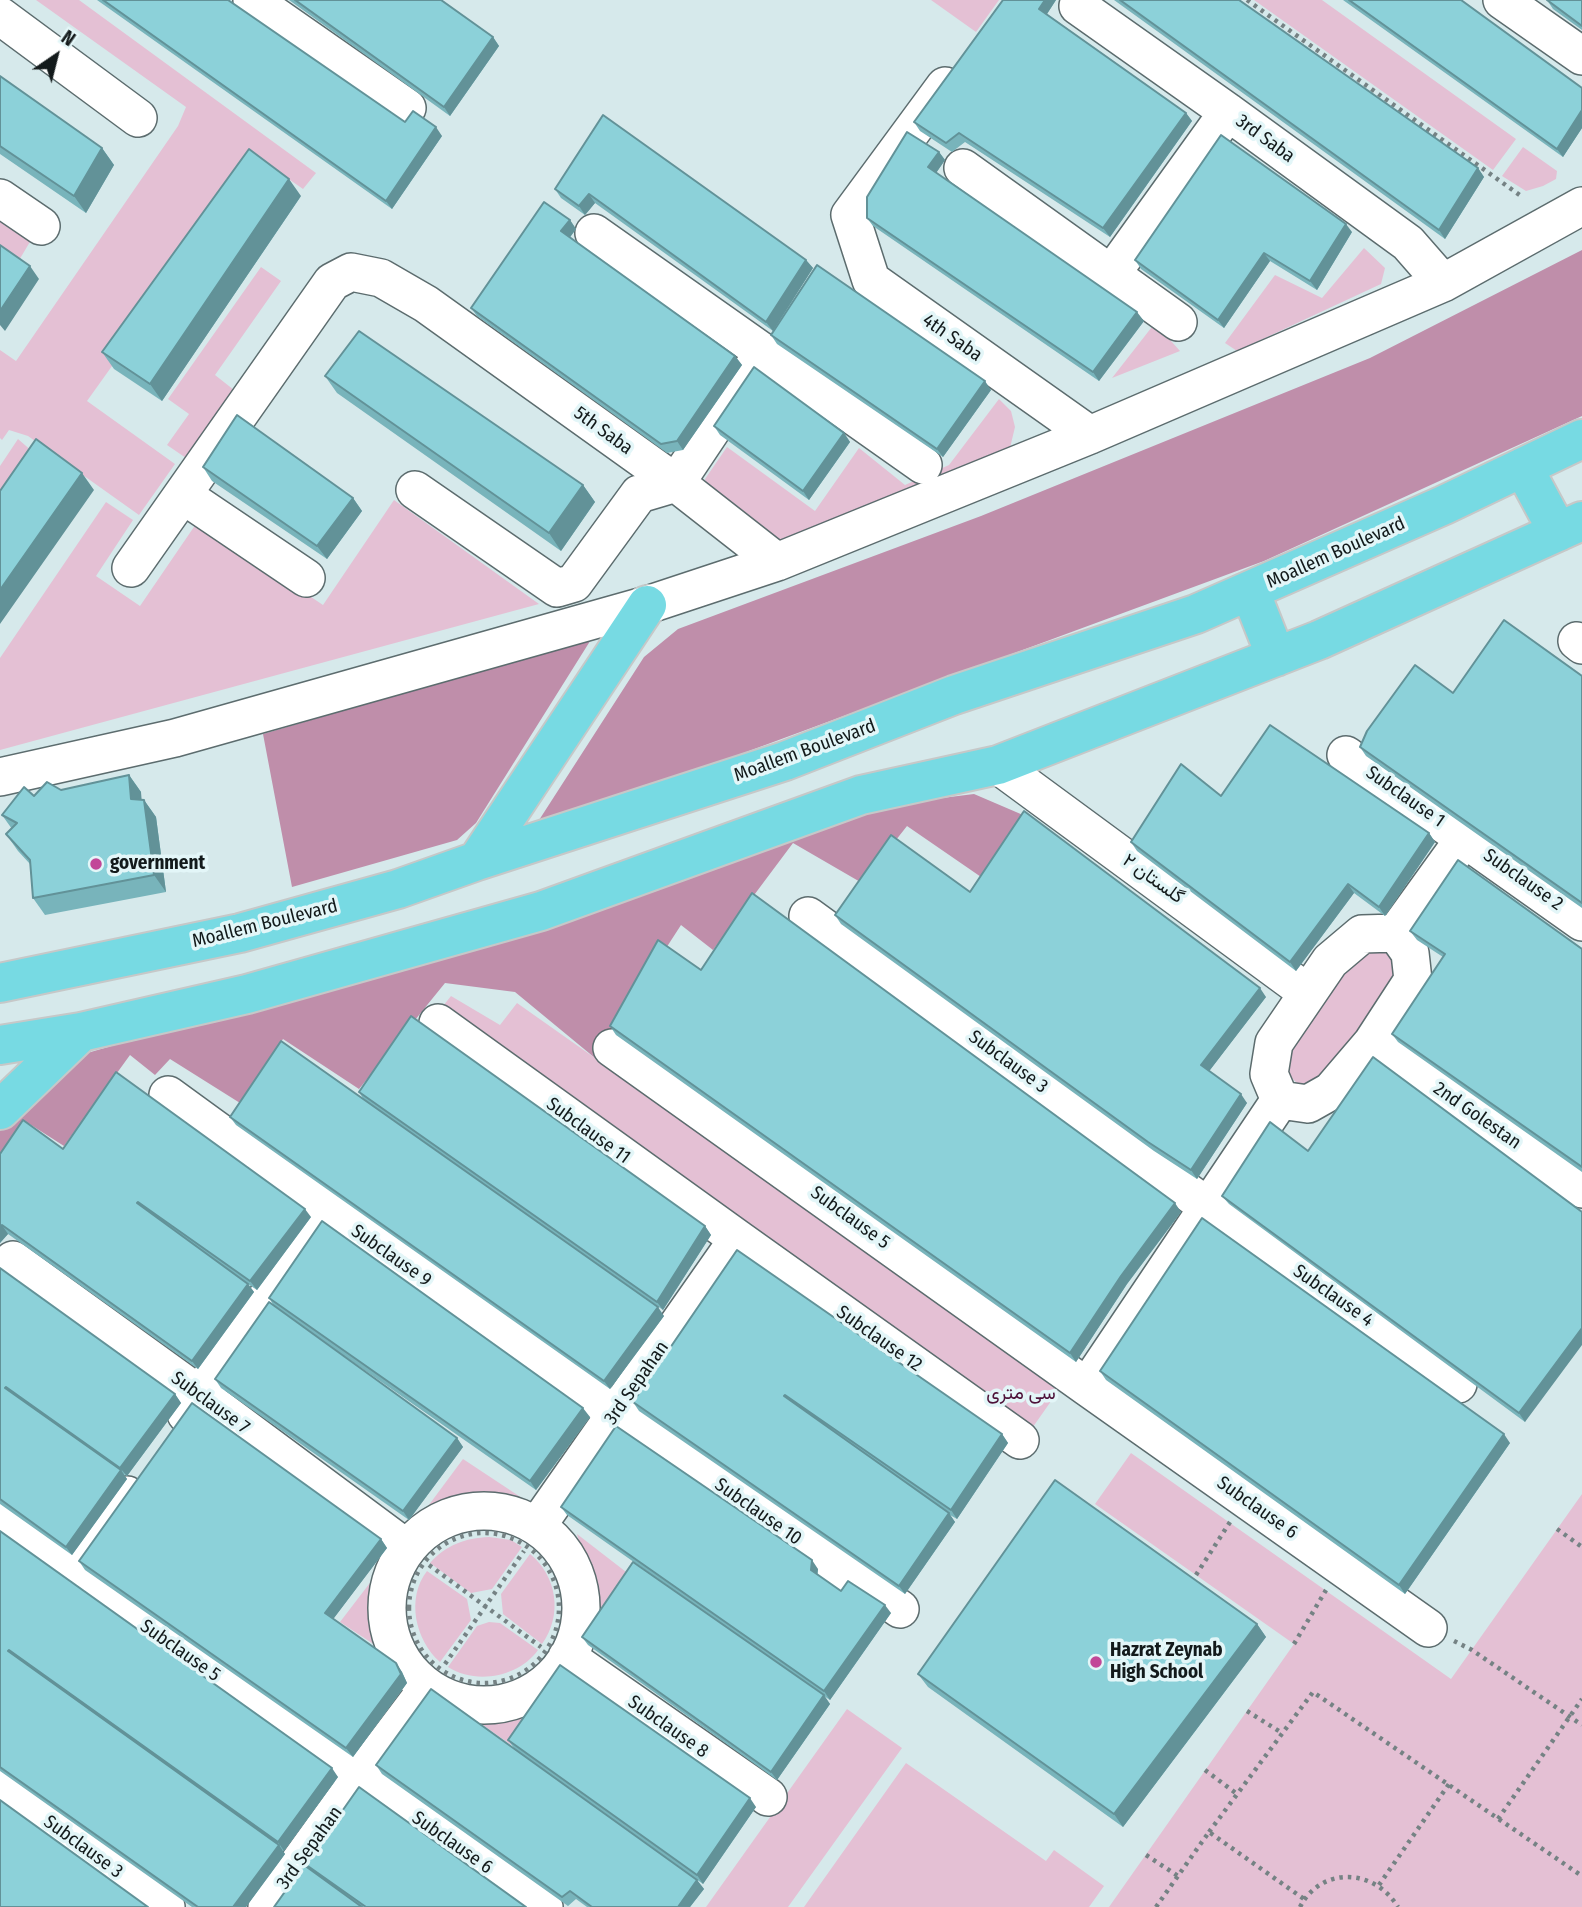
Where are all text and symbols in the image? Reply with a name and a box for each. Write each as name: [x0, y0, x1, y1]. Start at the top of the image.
north arrow: [21, 21, 91, 91]
text: N: [57, 26, 80, 51]
street label: 3rd Saba: [1231, 110, 1299, 168]
street label: 4th Saba: [918, 309, 986, 367]
street label: 5th Saba: [569, 402, 637, 460]
street label: Moallem Boulevard: [1263, 512, 1409, 594]
street label: Moallem Boulevard: [731, 715, 879, 787]
street label: Subclause 1: [1361, 762, 1449, 832]
street label: Subclause 2: [1479, 844, 1567, 916]
street label: گلستان ۲: [1118, 849, 1188, 909]
place label: government: [110, 853, 205, 875]
marker: government: [88, 856, 104, 872]
street label: Moallem Boulevard: [190, 895, 340, 953]
street label: Subclause 3: [964, 1026, 1052, 1098]
street label: 2nd Golestan: [1429, 1077, 1525, 1155]
street label: Subclause 11: [542, 1093, 634, 1169]
street label: Subclause 5: [806, 1182, 894, 1254]
street label: Subclause 9: [346, 1220, 436, 1292]
street label: Subclause 4: [1288, 1260, 1378, 1332]
street label: Subclause 12: [832, 1301, 926, 1377]
street label: 3rd Sepahan: [600, 1337, 674, 1429]
street label: Subclause 7: [166, 1367, 254, 1439]
park label: سی متری: [986, 1383, 1056, 1405]
street label: Subclause 6: [1212, 1472, 1302, 1544]
street label: Subclause 10: [710, 1474, 806, 1550]
street label: Subclause 5: [136, 1615, 224, 1687]
place label: Hazrat Zeynab High School: [1110, 1640, 1222, 1684]
marker: Hazrat Zeynab High School: [1088, 1654, 1104, 1670]
street label: Subclause 8: [623, 1691, 713, 1763]
street label: 3rd Sepahan: [272, 1802, 348, 1894]
street label: Subclause 6: [407, 1807, 497, 1879]
street label: Subclause 3: [39, 1811, 127, 1883]

